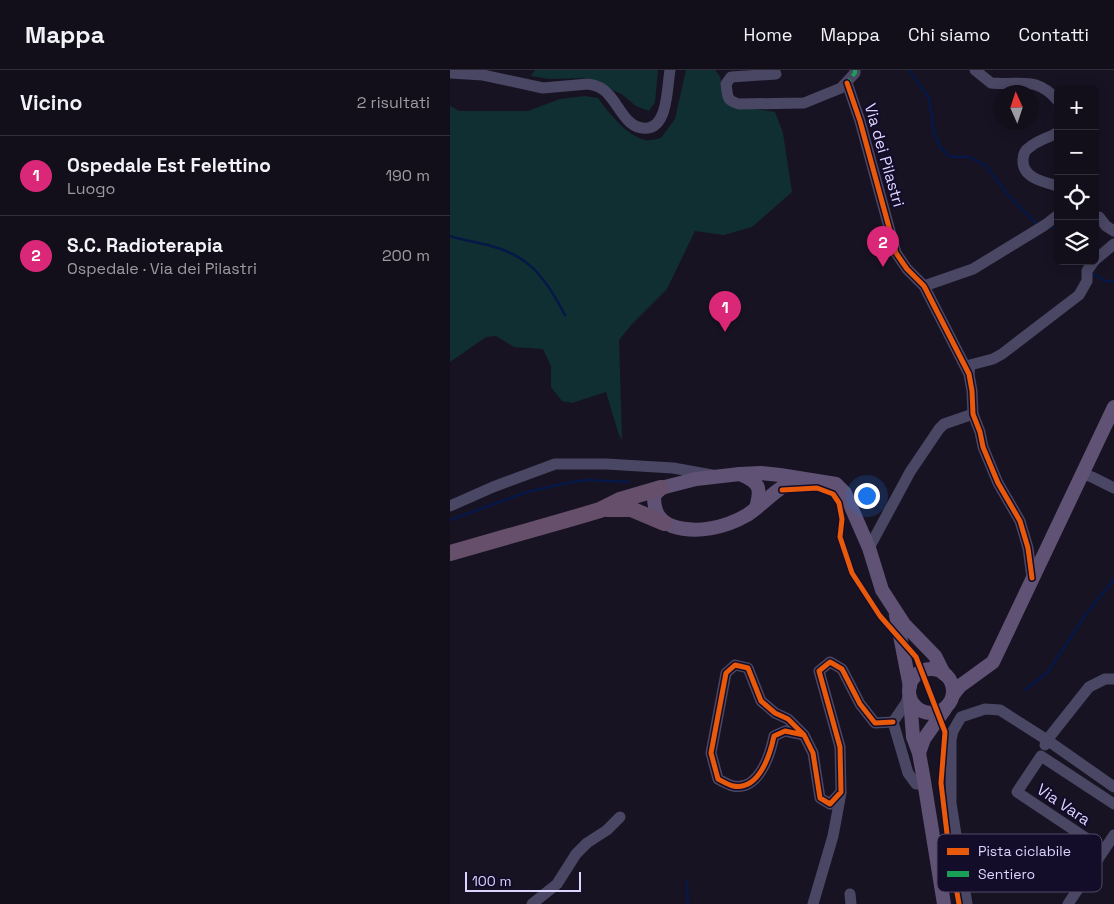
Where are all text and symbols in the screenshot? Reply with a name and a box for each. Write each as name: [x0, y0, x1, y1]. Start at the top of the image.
text: Mappa: [25, 19, 105, 50]
text: Home: [743, 23, 793, 46]
text: Mappa: [821, 23, 880, 46]
text: Chi siamo: [908, 23, 990, 46]
text: Contatti: [1018, 23, 1089, 46]
north arrow: [994, 85, 1039, 130]
map controls: [1054, 85, 1099, 265]
button: +: [1054, 85, 1099, 130]
text: Vicino: [20, 89, 82, 116]
text: 2 risultati: [357, 92, 430, 113]
street label: Via dei Pilastri: [860, 101, 909, 210]
button: −: [1054, 130, 1099, 175]
text: Ospedale Est Felettino: [67, 153, 271, 178]
text: 1: [32, 165, 40, 186]
text: 190 m: [385, 165, 430, 186]
button: locate: [1054, 175, 1099, 220]
text: Luogo: [67, 178, 116, 199]
button: layers: [1054, 220, 1099, 265]
pin: 2: [867, 226, 899, 267]
text: S.C. Radioterapia: [67, 233, 223, 258]
text: 2: [31, 245, 41, 266]
text: 200 m: [382, 245, 430, 266]
text: Ospedale · Via dei Pilastri: [67, 258, 257, 279]
pin: 1: [709, 291, 741, 332]
your location: [854, 483, 880, 509]
street label: Via Vara: [1033, 779, 1095, 830]
legend: [937, 834, 1102, 892]
text: Pista ciclabile: [978, 842, 1071, 860]
text: Sentiero: [978, 865, 1035, 883]
scale bar: [465, 869, 581, 892]
text: 100 m: [472, 872, 511, 890]

